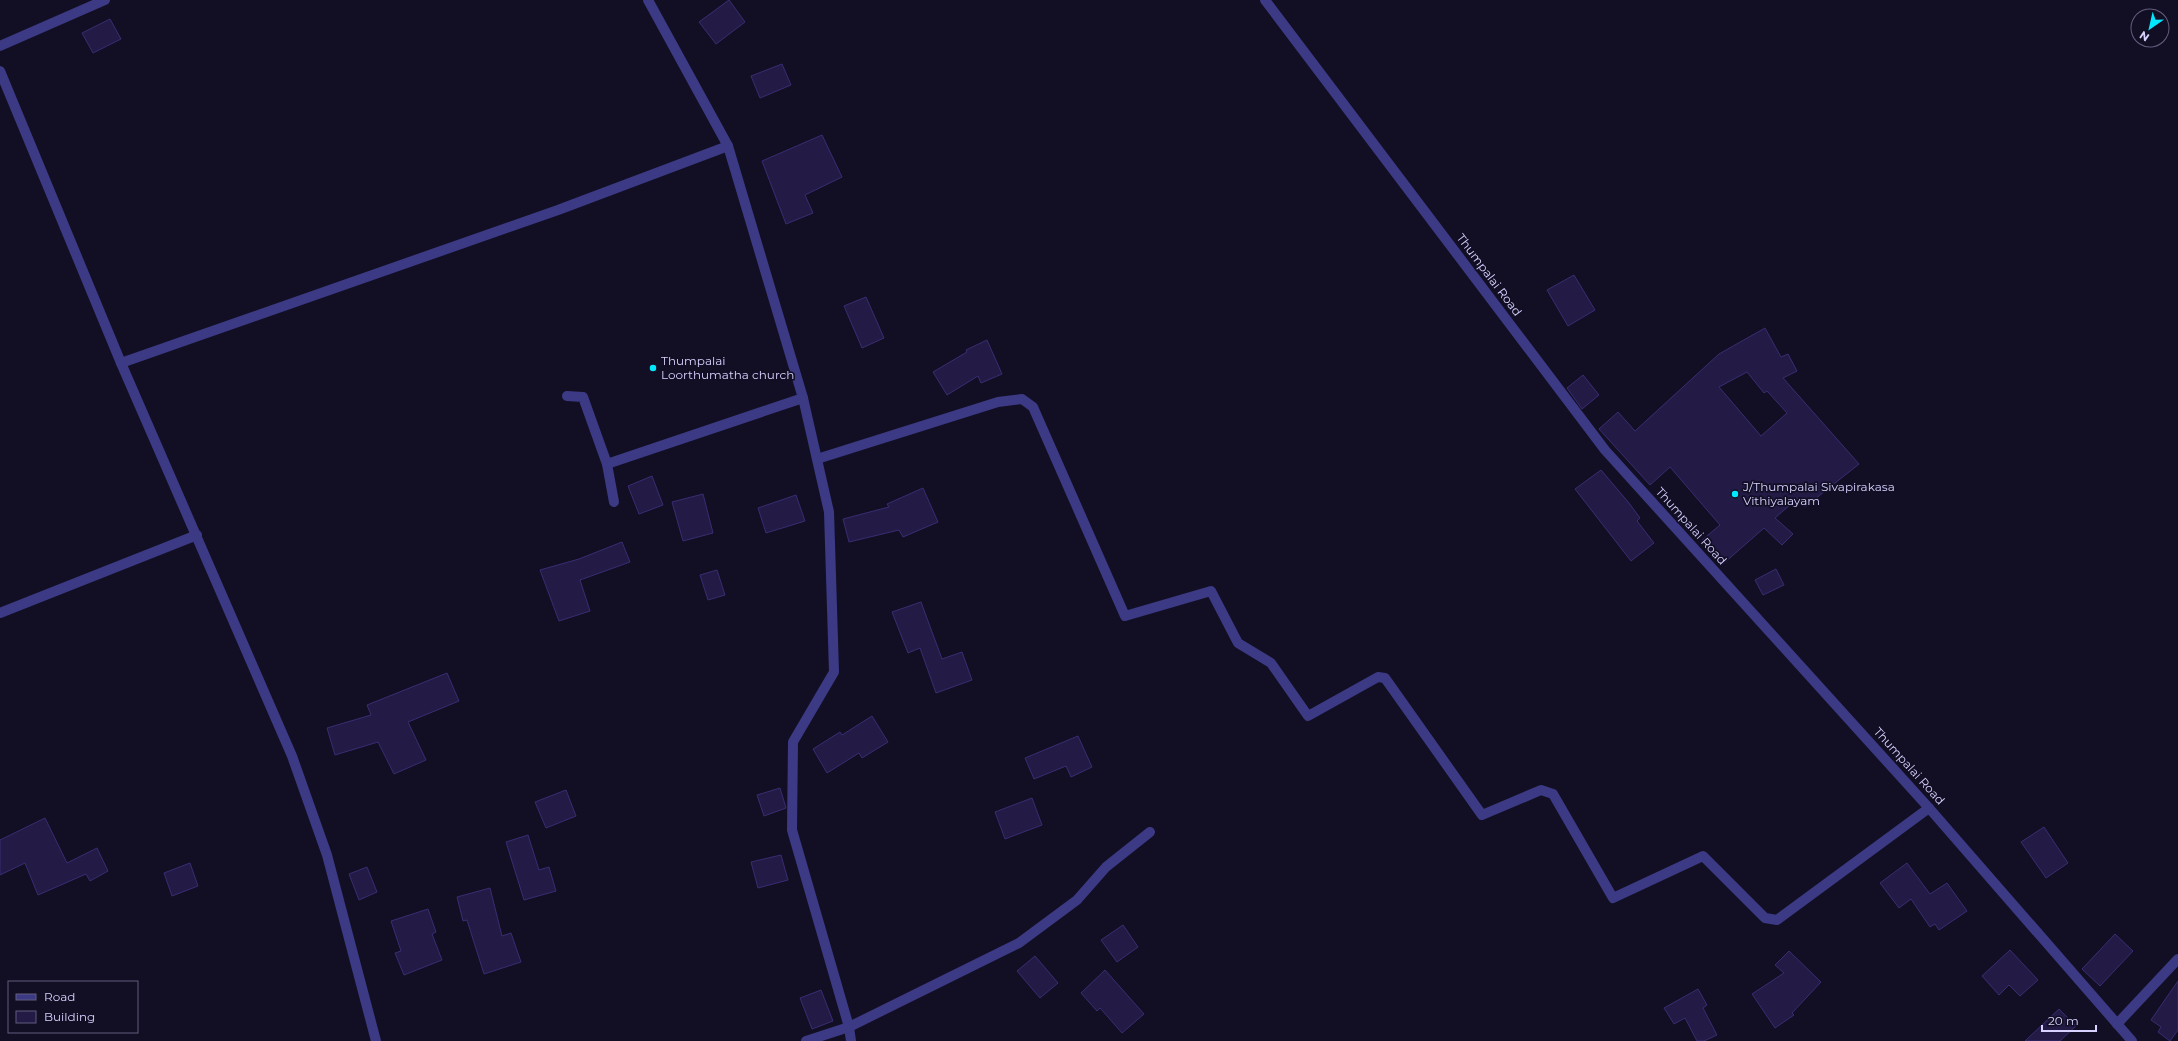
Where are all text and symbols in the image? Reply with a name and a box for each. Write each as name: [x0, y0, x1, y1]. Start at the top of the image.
north arrow: [2130, 8, 2170, 48]
text: N: [2137, 28, 2152, 45]
street label: Thumpalai Road: [1454, 231, 1525, 319]
place label: Thumpalai Loorthumatha church: [661, 353, 794, 382]
marker: Thumpalai Loorthumatha church: [648, 363, 658, 373]
place label: J/Thumpalai Sivapirakasa Vithiyalayam: [1742, 479, 1895, 508]
street label: Thumpalai Road: [1653, 484, 1730, 567]
marker: J/Thumpalai Sivapirakasa Vithiyalayam: [1730, 489, 1740, 499]
street label: Thumpalai Road: [1871, 724, 1948, 807]
legend: [8, 981, 138, 1033]
text: Road: [44, 989, 75, 1004]
scale bar: [2042, 1007, 2096, 1033]
text: Building: [44, 1009, 95, 1024]
text: 20 m: [2048, 1013, 2079, 1028]

